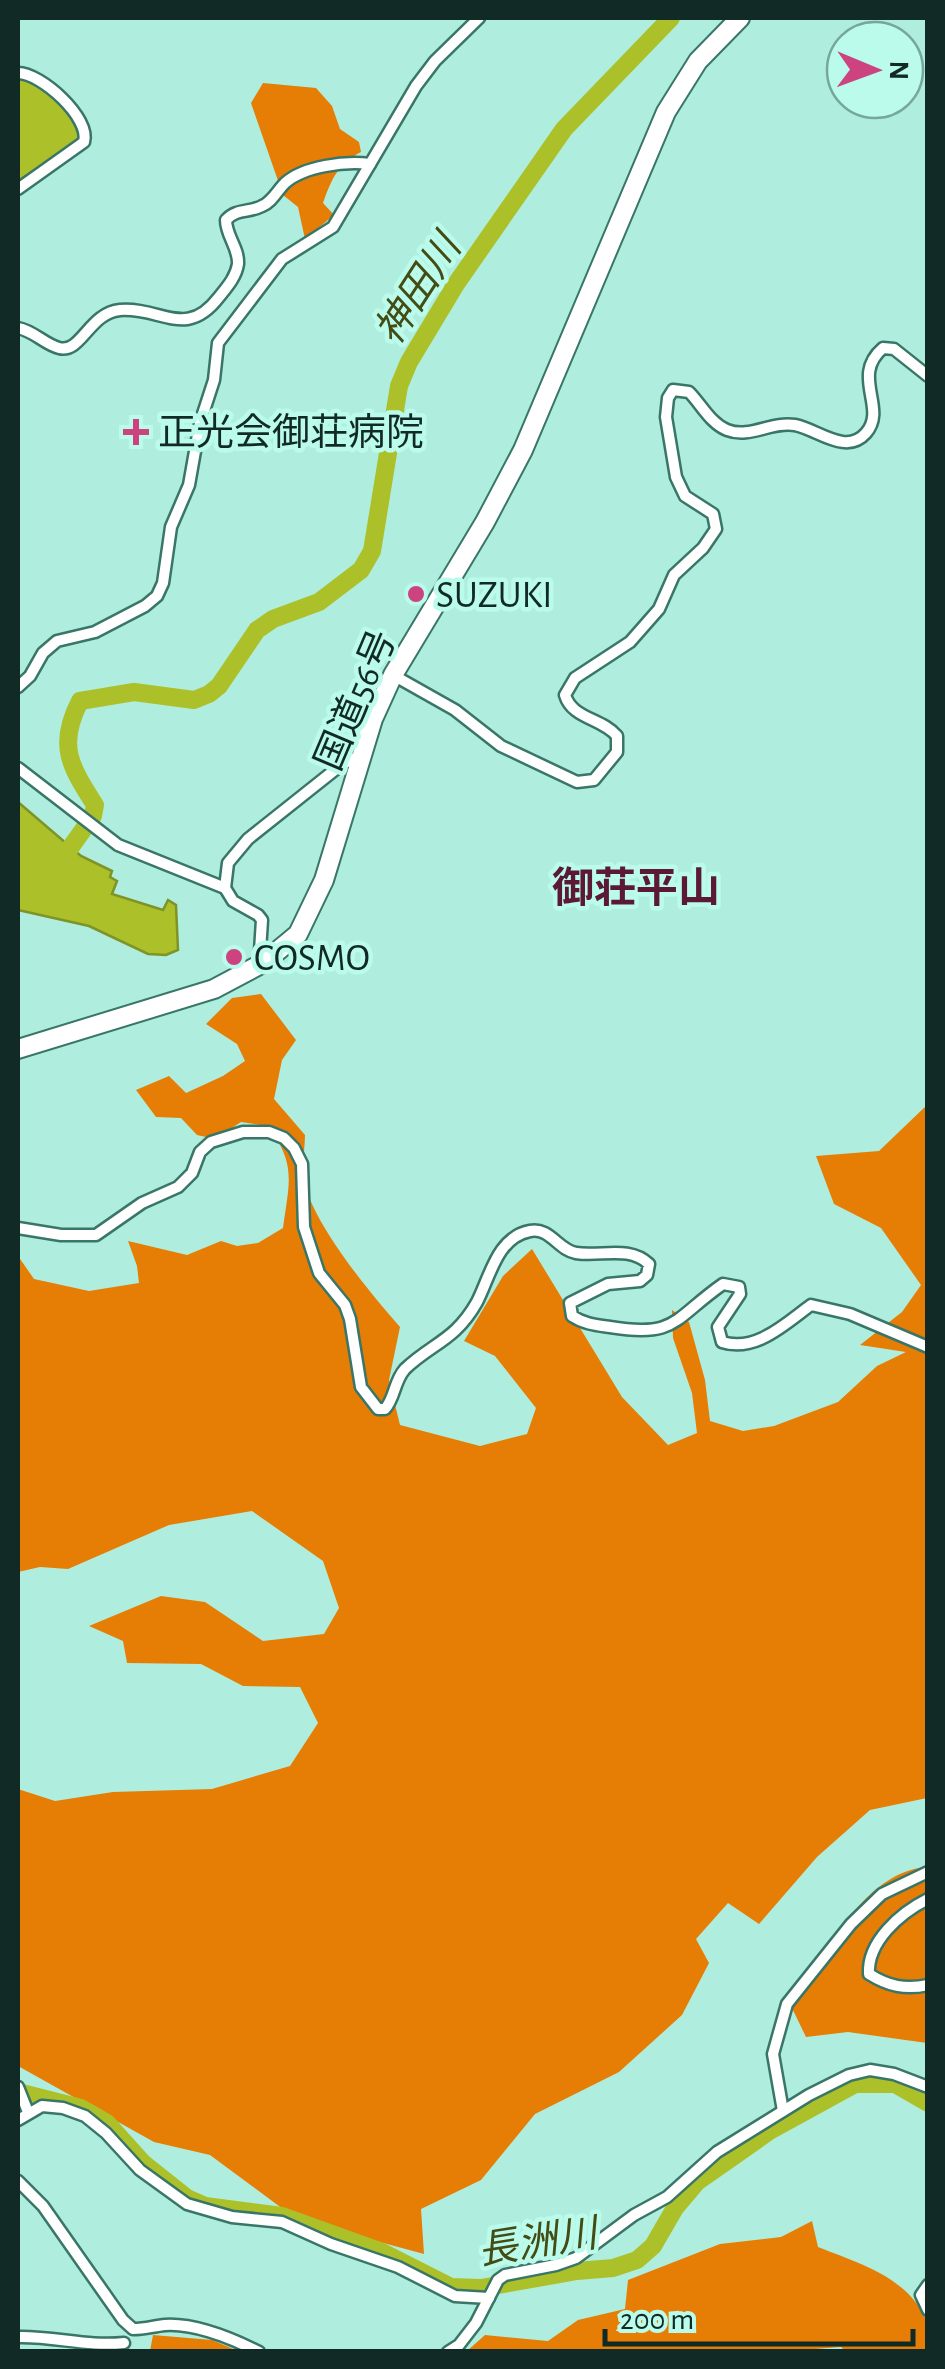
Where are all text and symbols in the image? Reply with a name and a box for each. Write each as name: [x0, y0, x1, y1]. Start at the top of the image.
north arrow: [825, 20, 925, 120]
text: N: [884, 60, 912, 80]
water label: 神田川: [368, 224, 470, 351]
place label: 正光会御荘病院: [158, 412, 424, 453]
marker: 正光会御荘病院: [123, 419, 149, 445]
place label: SUZUKI: [436, 577, 553, 615]
marker: SUZUKI: [405, 583, 427, 605]
street label: 国道56号: [309, 625, 403, 776]
district label: 御荘平山: [552, 866, 720, 910]
place label: COSMO: [254, 940, 370, 978]
marker: COSMO: [223, 946, 245, 968]
water label: 長洲川: [475, 2211, 604, 2272]
scale bar: [605, 2284, 912, 2346]
text: 200 m: [620, 2305, 694, 2335]

